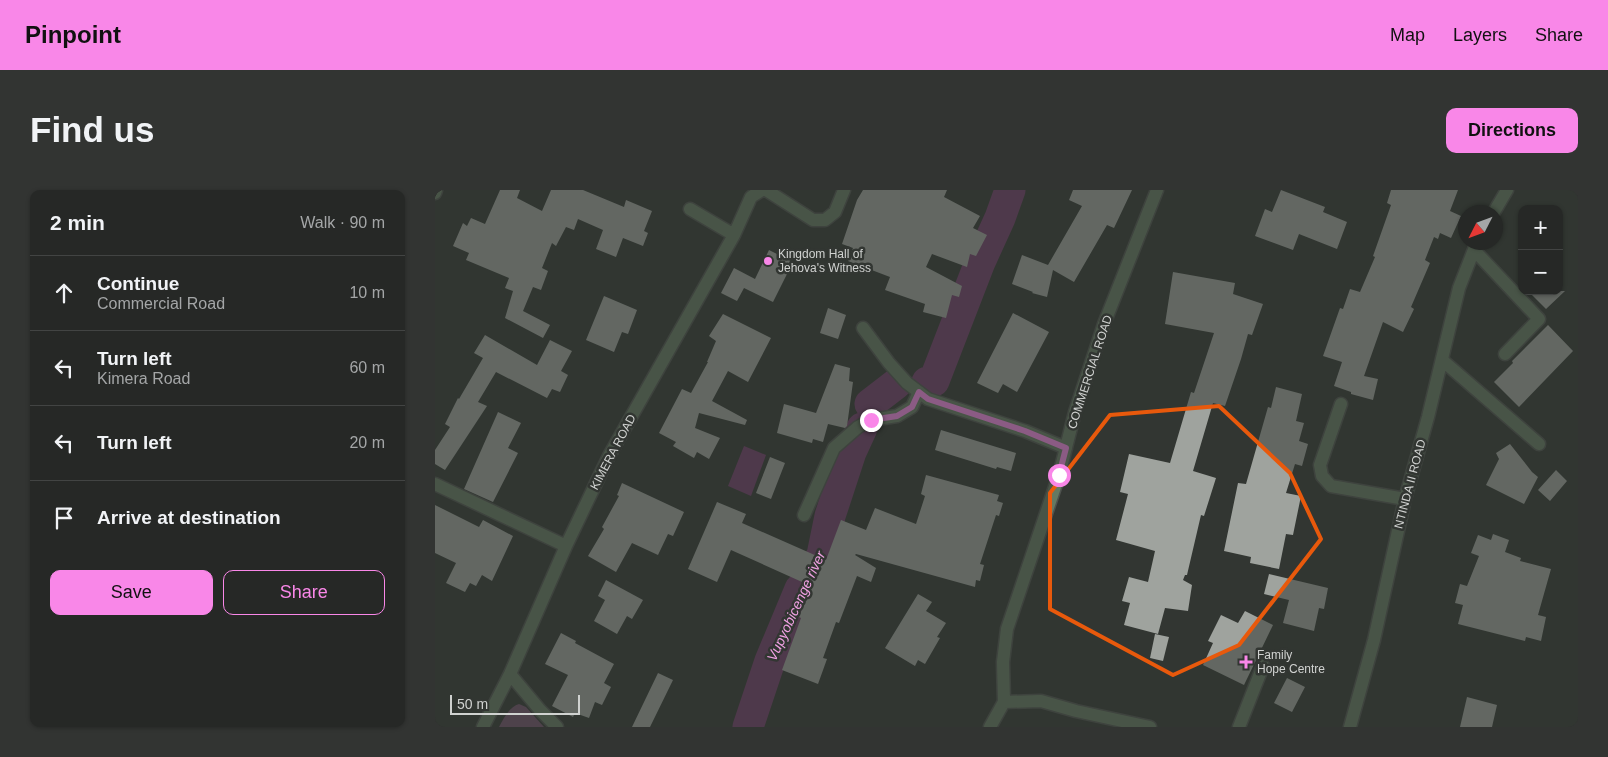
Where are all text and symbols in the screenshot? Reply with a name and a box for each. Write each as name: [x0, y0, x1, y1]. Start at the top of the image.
text: Pinpoint: [25, 21, 121, 48]
text: Map: [1390, 25, 1425, 45]
text: Layers: [1453, 25, 1507, 45]
text: Share: [1535, 25, 1583, 45]
button: Directions: [1446, 108, 1578, 153]
text: Find us: [30, 110, 154, 149]
north arrow: [1458, 205, 1503, 250]
map controls: [1518, 205, 1563, 295]
button: +: [1518, 205, 1563, 250]
text: 2 min: [50, 211, 105, 234]
text: Walk · 90 m: [300, 214, 385, 231]
place label: Kingdom Hall of Jehova's Witness: [778, 247, 871, 275]
button: −: [1518, 250, 1563, 295]
marker: Kingdom Hall of Jehova's Witness: [762, 255, 774, 267]
text: Continue: [97, 273, 179, 294]
icon: ahead: [50, 279, 78, 307]
text: 10 m: [349, 284, 385, 301]
text: Commercial Road: [97, 295, 225, 312]
street label: COMMERCIAL ROAD: [1065, 313, 1115, 431]
text: Turn left: [97, 348, 172, 369]
icon: left: [50, 354, 78, 382]
text: 60 m: [349, 359, 385, 376]
text: Kimera Road: [97, 370, 190, 387]
route end: [860, 409, 883, 432]
street label: KIMERA ROAD: [587, 412, 639, 492]
icon: left: [50, 429, 78, 457]
text: Turn left: [97, 432, 172, 453]
text: 20 m: [349, 434, 385, 451]
street label: NTINDA II ROAD: [1391, 437, 1429, 530]
route start: [1048, 464, 1071, 487]
icon: arrive: [50, 504, 78, 532]
text: Arrive at destination: [97, 507, 281, 528]
water label: Vupyobicenge river: [763, 547, 829, 664]
button: Save: [50, 570, 213, 615]
button: Share: [223, 570, 385, 615]
place label: Family Hope Centre: [1257, 648, 1325, 676]
marker: Family Hope Centre: [1239, 655, 1253, 669]
scale bar: [450, 692, 580, 715]
text: 50 m: [457, 696, 488, 712]

